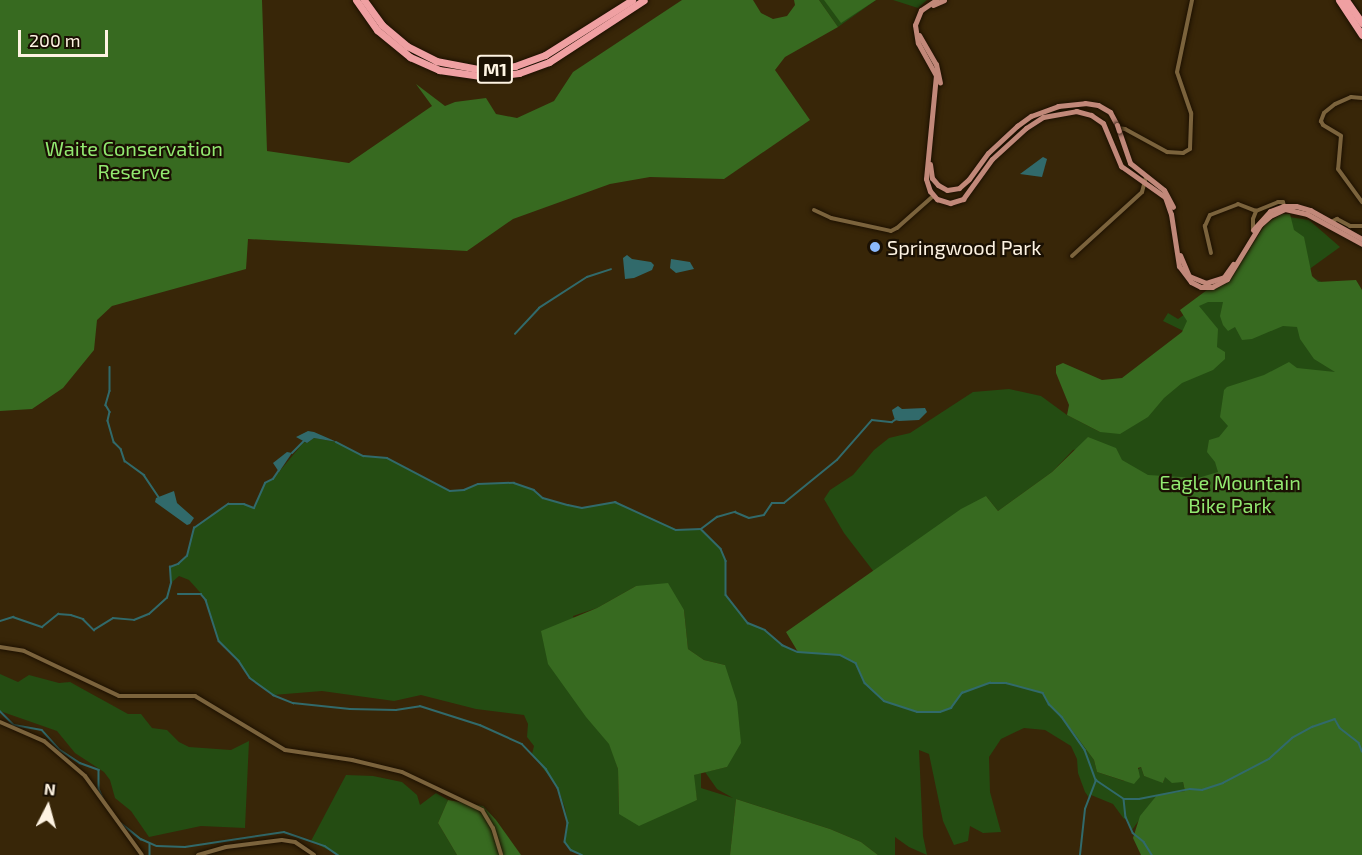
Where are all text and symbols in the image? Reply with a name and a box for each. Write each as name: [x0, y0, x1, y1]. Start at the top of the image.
scale bar: [21, 18, 111, 56]
text: 200 m: [29, 29, 81, 51]
road number: M1: [476, 54, 514, 84]
park label: Waite Conservation Reserve: [45, 137, 223, 184]
place label: Springwood Park: [887, 235, 1042, 259]
marker: Springwood Park: [868, 240, 882, 254]
park label: Eagle Mountain Bike Park: [1159, 470, 1301, 517]
north arrow: [18, 777, 78, 837]
text: N: [43, 779, 57, 799]

